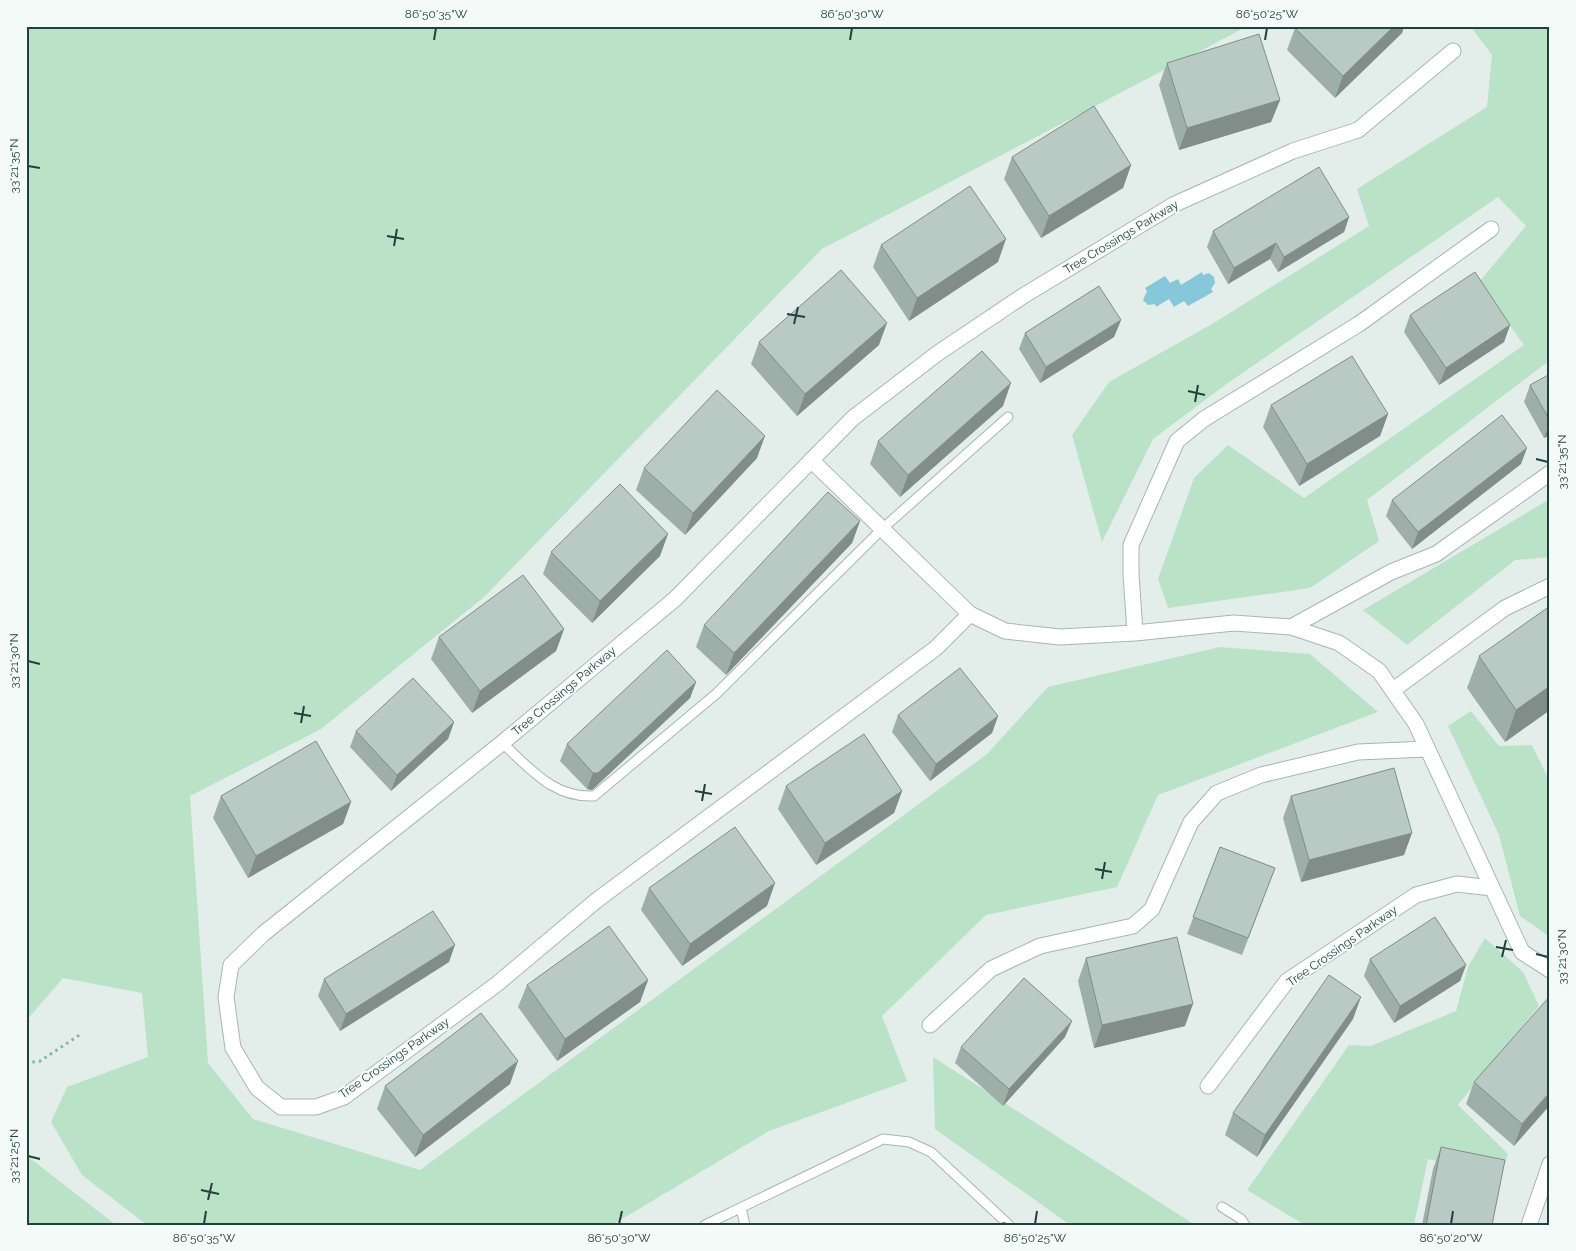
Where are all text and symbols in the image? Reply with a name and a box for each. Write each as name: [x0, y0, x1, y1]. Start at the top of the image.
text: 86°50'35"W: [405, 7, 468, 21]
text: 86°50'30"W: [820, 7, 884, 21]
text: 86°50'25"W: [1236, 7, 1299, 21]
text: 33°21'35"N: [7, 139, 21, 193]
street label: Tree Crossings Parkway: [1061, 197, 1181, 277]
text: 33°21'35"N: [1555, 435, 1569, 489]
text: 33°21'30"N: [7, 633, 21, 689]
street label: Tree Crossings Parkway: [509, 643, 619, 739]
street label: Tree Crossings Parkway: [1284, 902, 1400, 989]
text: 33°21'30"N: [1555, 929, 1569, 985]
street label: Tree Crossings Parkway: [336, 1014, 452, 1101]
text: 33°21'25"N: [7, 1129, 21, 1183]
text: 86°50'35"W: [173, 1231, 236, 1245]
text: 86°50'30"W: [587, 1231, 651, 1245]
text: 86°50'25"W: [1004, 1231, 1067, 1245]
text: 86°50'20"W: [1419, 1231, 1483, 1245]

